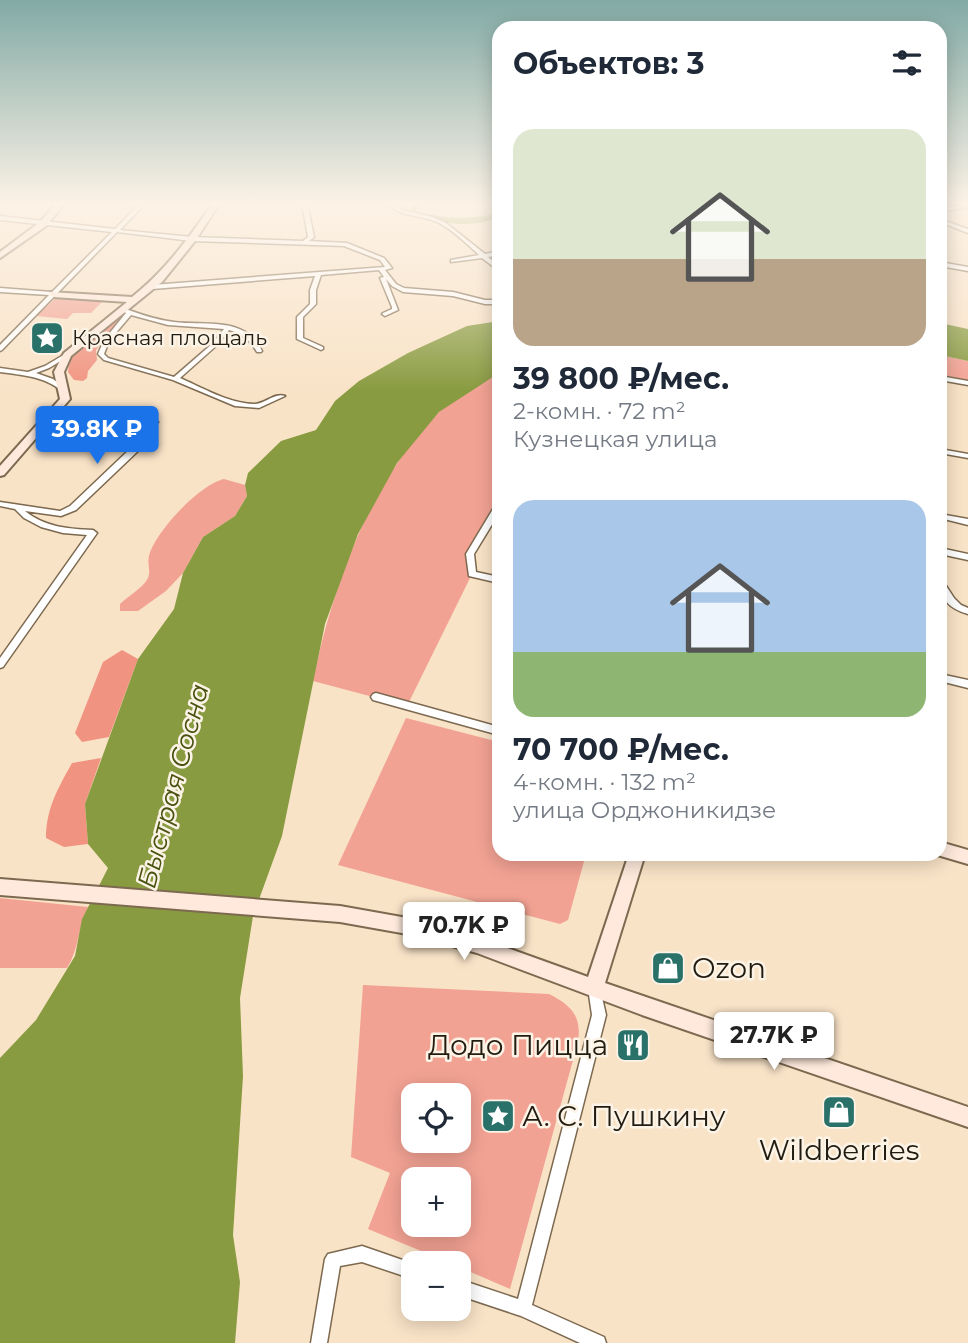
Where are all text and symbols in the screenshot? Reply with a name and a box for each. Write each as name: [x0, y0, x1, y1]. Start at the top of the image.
icon: filters: [888, 44, 926, 82]
text: Объектов: 3: [513, 45, 705, 82]
icon: home: [657, 174, 783, 300]
place icon: Красная площаль: [28, 319, 66, 357]
place label: Красная площаль: [72, 325, 267, 350]
text: 39 800 ₽/мес.: [513, 360, 729, 397]
text: 2-комн. · 72 m²: [513, 397, 686, 425]
pin: 39.8K ₽: [32, 406, 162, 466]
text: 39.8K ₽: [52, 415, 142, 443]
text: Кузнецкая улица: [513, 425, 717, 453]
icon: home: [657, 545, 783, 671]
water label: Быстрая Сосна: [130, 680, 216, 892]
text: 70 700 ₽/мес.: [513, 731, 729, 768]
text: 4-комн. · 132 m²: [513, 768, 696, 796]
text: улица Орджоникидзе: [513, 796, 776, 824]
pin: 70.7K ₽: [399, 902, 529, 962]
text: 70.7K ₽: [419, 911, 509, 939]
shop icon: Ozon: [649, 949, 687, 987]
place label: Ozon: [692, 951, 766, 985]
pin: 27.7K ₽: [709, 1012, 839, 1072]
text: 27.7K ₽: [730, 1021, 818, 1049]
restaurant icon: Додо Пицца: [614, 1026, 652, 1064]
place label: Додо Пицца: [428, 1028, 608, 1062]
map controls: [401, 1083, 471, 1321]
button: locate: [401, 1083, 471, 1153]
shop icon: Wildberries: [820, 1093, 858, 1131]
place icon: А. С. Пушкину: [479, 1097, 517, 1135]
place label: А. С. Пушкину: [522, 1099, 726, 1133]
place label: Wildberries: [759, 1133, 919, 1167]
button: +: [401, 1167, 471, 1237]
button: −: [401, 1251, 471, 1321]

